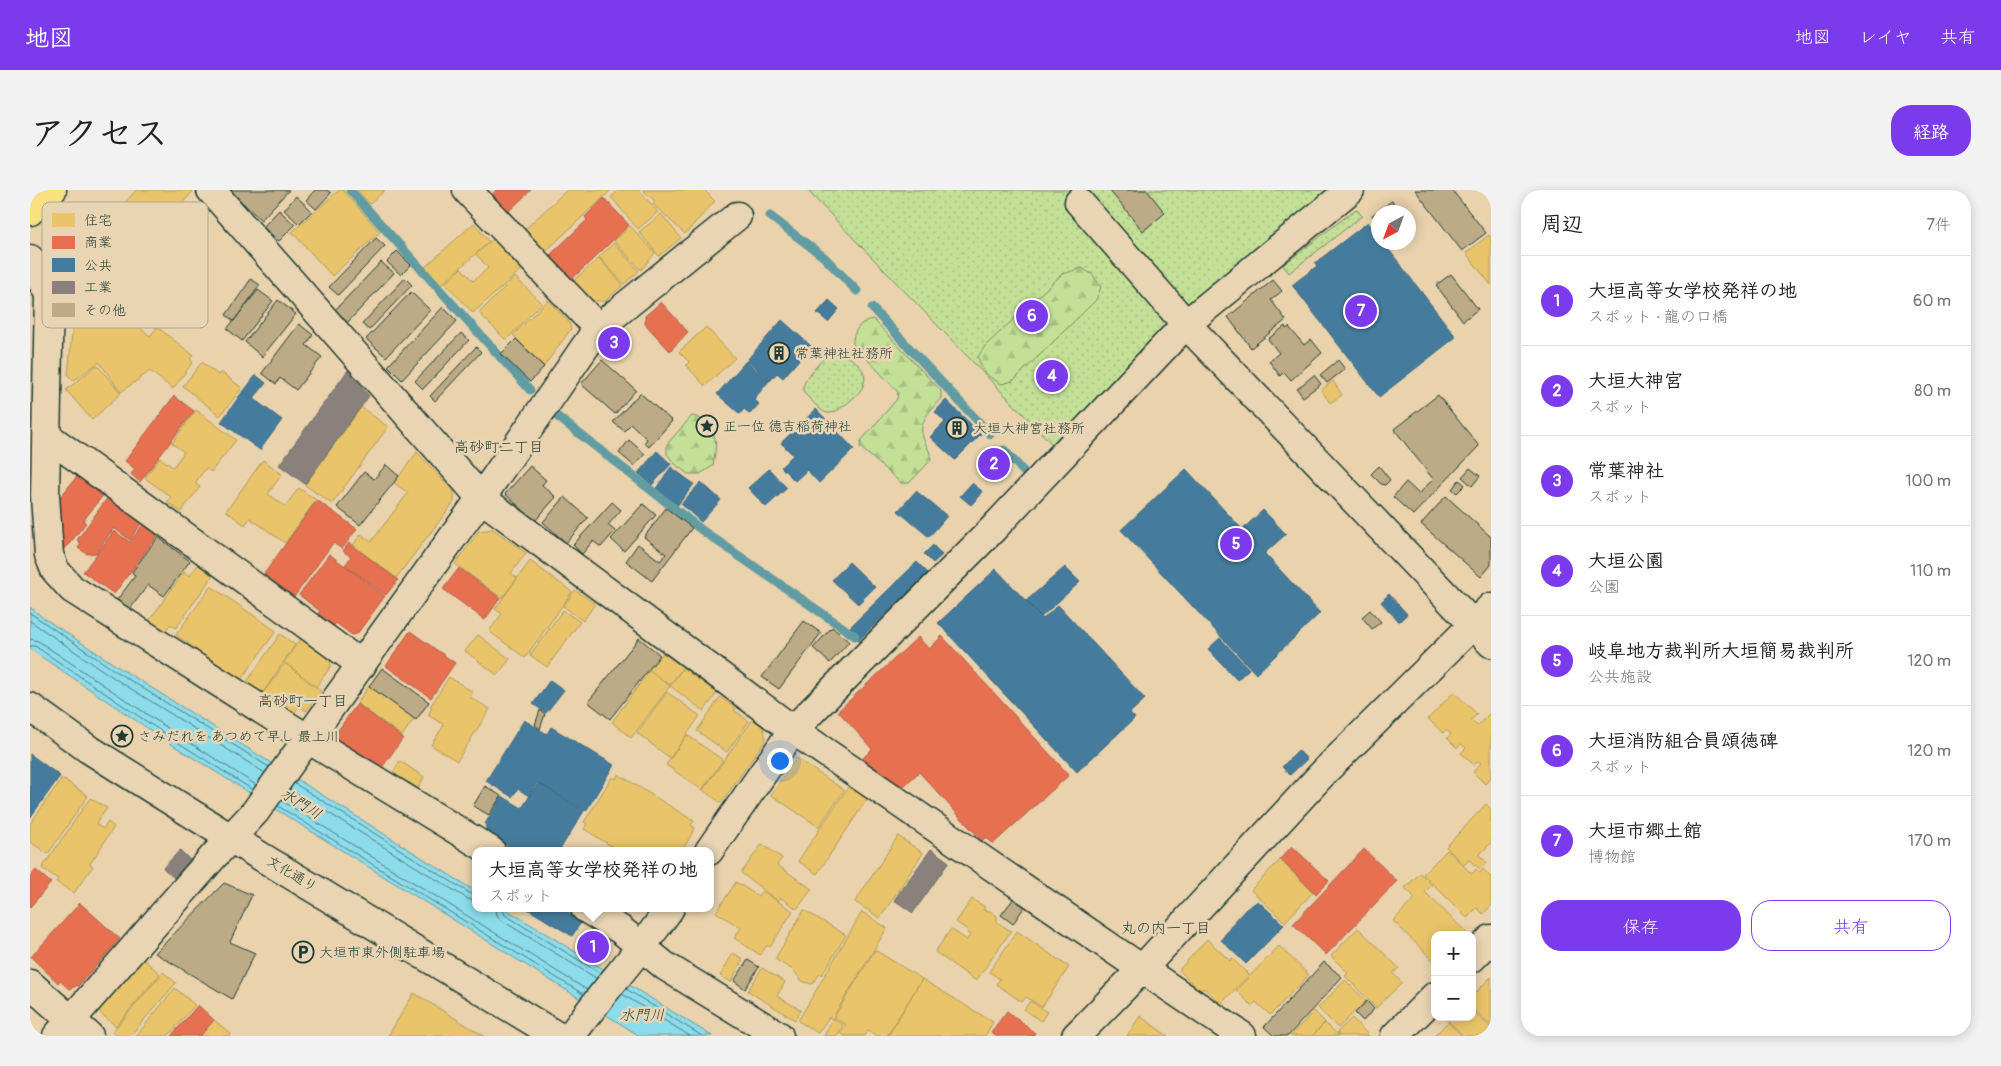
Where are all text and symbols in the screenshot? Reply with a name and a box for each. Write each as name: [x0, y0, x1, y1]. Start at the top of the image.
text: 地図: [25, 24, 73, 53]
text: 地図: [1795, 26, 1831, 49]
text: レイヤ: [1859, 26, 1912, 49]
text: 共有: [1940, 26, 1976, 49]
button: 経路: [1891, 105, 1971, 156]
text: アクセス: [30, 112, 168, 156]
legend: [42, 202, 208, 328]
north arrow: [1371, 205, 1416, 250]
text: 周辺: [1541, 211, 1583, 238]
text: 住宅: [84, 212, 112, 229]
text: 7件: [1927, 215, 1951, 235]
text: 商業: [84, 234, 112, 251]
text: 公共: [84, 257, 112, 274]
text: 工業: [84, 279, 112, 296]
text: 大垣高等女学校発祥の地: [1588, 279, 1797, 303]
text: 1: [1554, 291, 1560, 311]
text: 60 m: [1913, 291, 1951, 311]
pin: 7: [1345, 292, 1377, 330]
pin: 6: [1016, 297, 1048, 335]
text: その他: [84, 302, 126, 319]
text: スポット · 龍の口橋: [1588, 307, 1728, 327]
pin: 3: [598, 324, 630, 362]
building icon: 常葉神社社務所: [767, 341, 791, 365]
place label: 常葉神社社務所: [795, 345, 893, 362]
pin: 4: [1036, 357, 1068, 395]
text: 大垣大神宮: [1588, 369, 1683, 393]
text: 2: [1553, 381, 1561, 401]
text: 80 m: [1914, 381, 1951, 401]
text: スポット: [1588, 397, 1652, 417]
place icon: 正一位 德吉稲荷神社: [695, 414, 719, 438]
building icon: 大垣大神宮社務所: [945, 416, 969, 440]
place label: 正一位 德吉稲荷神社: [723, 418, 852, 435]
place label: 大垣大神宮社務所: [973, 420, 1085, 437]
district label: 高砂町二丁目: [454, 438, 544, 457]
pin: 2: [978, 445, 1010, 483]
text: 常葉神社: [1588, 459, 1664, 483]
text: 3: [1553, 471, 1561, 491]
text: 100 m: [1905, 471, 1951, 491]
text: スポット: [1588, 487, 1652, 507]
pin: 5: [1220, 525, 1252, 563]
text: 大垣公園: [1588, 549, 1664, 573]
text: 4: [1552, 561, 1562, 581]
text: 110 m: [1910, 561, 1951, 581]
text: 公園: [1588, 577, 1620, 597]
text: 岐阜地方裁判所大垣簡易裁判所: [1588, 639, 1854, 663]
text: 5: [1553, 651, 1561, 671]
text: 120 m: [1907, 651, 1951, 671]
text: 公共施設: [1588, 667, 1652, 687]
district label: 高砂町一丁目: [258, 692, 348, 711]
place icon: さみだれを あつめて早し 最上川: [110, 724, 134, 748]
place label: さみだれを あつめて早し 最上川: [138, 728, 340, 745]
text: 大垣消防組合員頌徳碑: [1588, 729, 1778, 753]
text: 6: [1552, 741, 1562, 761]
text: 120 m: [1907, 741, 1951, 761]
your location: [767, 748, 793, 774]
text: スポット: [1588, 757, 1652, 777]
water label: 水門川: [277, 784, 325, 824]
text: 大垣市郷土館: [1588, 819, 1702, 843]
text: 7: [1553, 831, 1561, 851]
text: 170 m: [1908, 831, 1951, 851]
popup: [472, 847, 714, 912]
text: 博物館: [1588, 847, 1636, 867]
street label: 文化通り: [264, 852, 320, 896]
text: 大垣高等女学校発祥の地: [488, 858, 698, 882]
text: スポット: [488, 886, 553, 906]
button: 保存: [1541, 900, 1741, 951]
button: 共有: [1751, 900, 1951, 951]
district label: 丸の内一丁目: [1121, 919, 1211, 938]
pin: 1: [577, 928, 609, 966]
map controls: [1431, 931, 1476, 1021]
button: +: [1431, 931, 1476, 976]
parking icon: 大垣市東外側駐車場: [291, 940, 315, 964]
place label: 大垣市東外側駐車場: [319, 944, 445, 961]
button: −: [1431, 976, 1476, 1021]
water label: 水門川: [619, 1006, 665, 1025]

